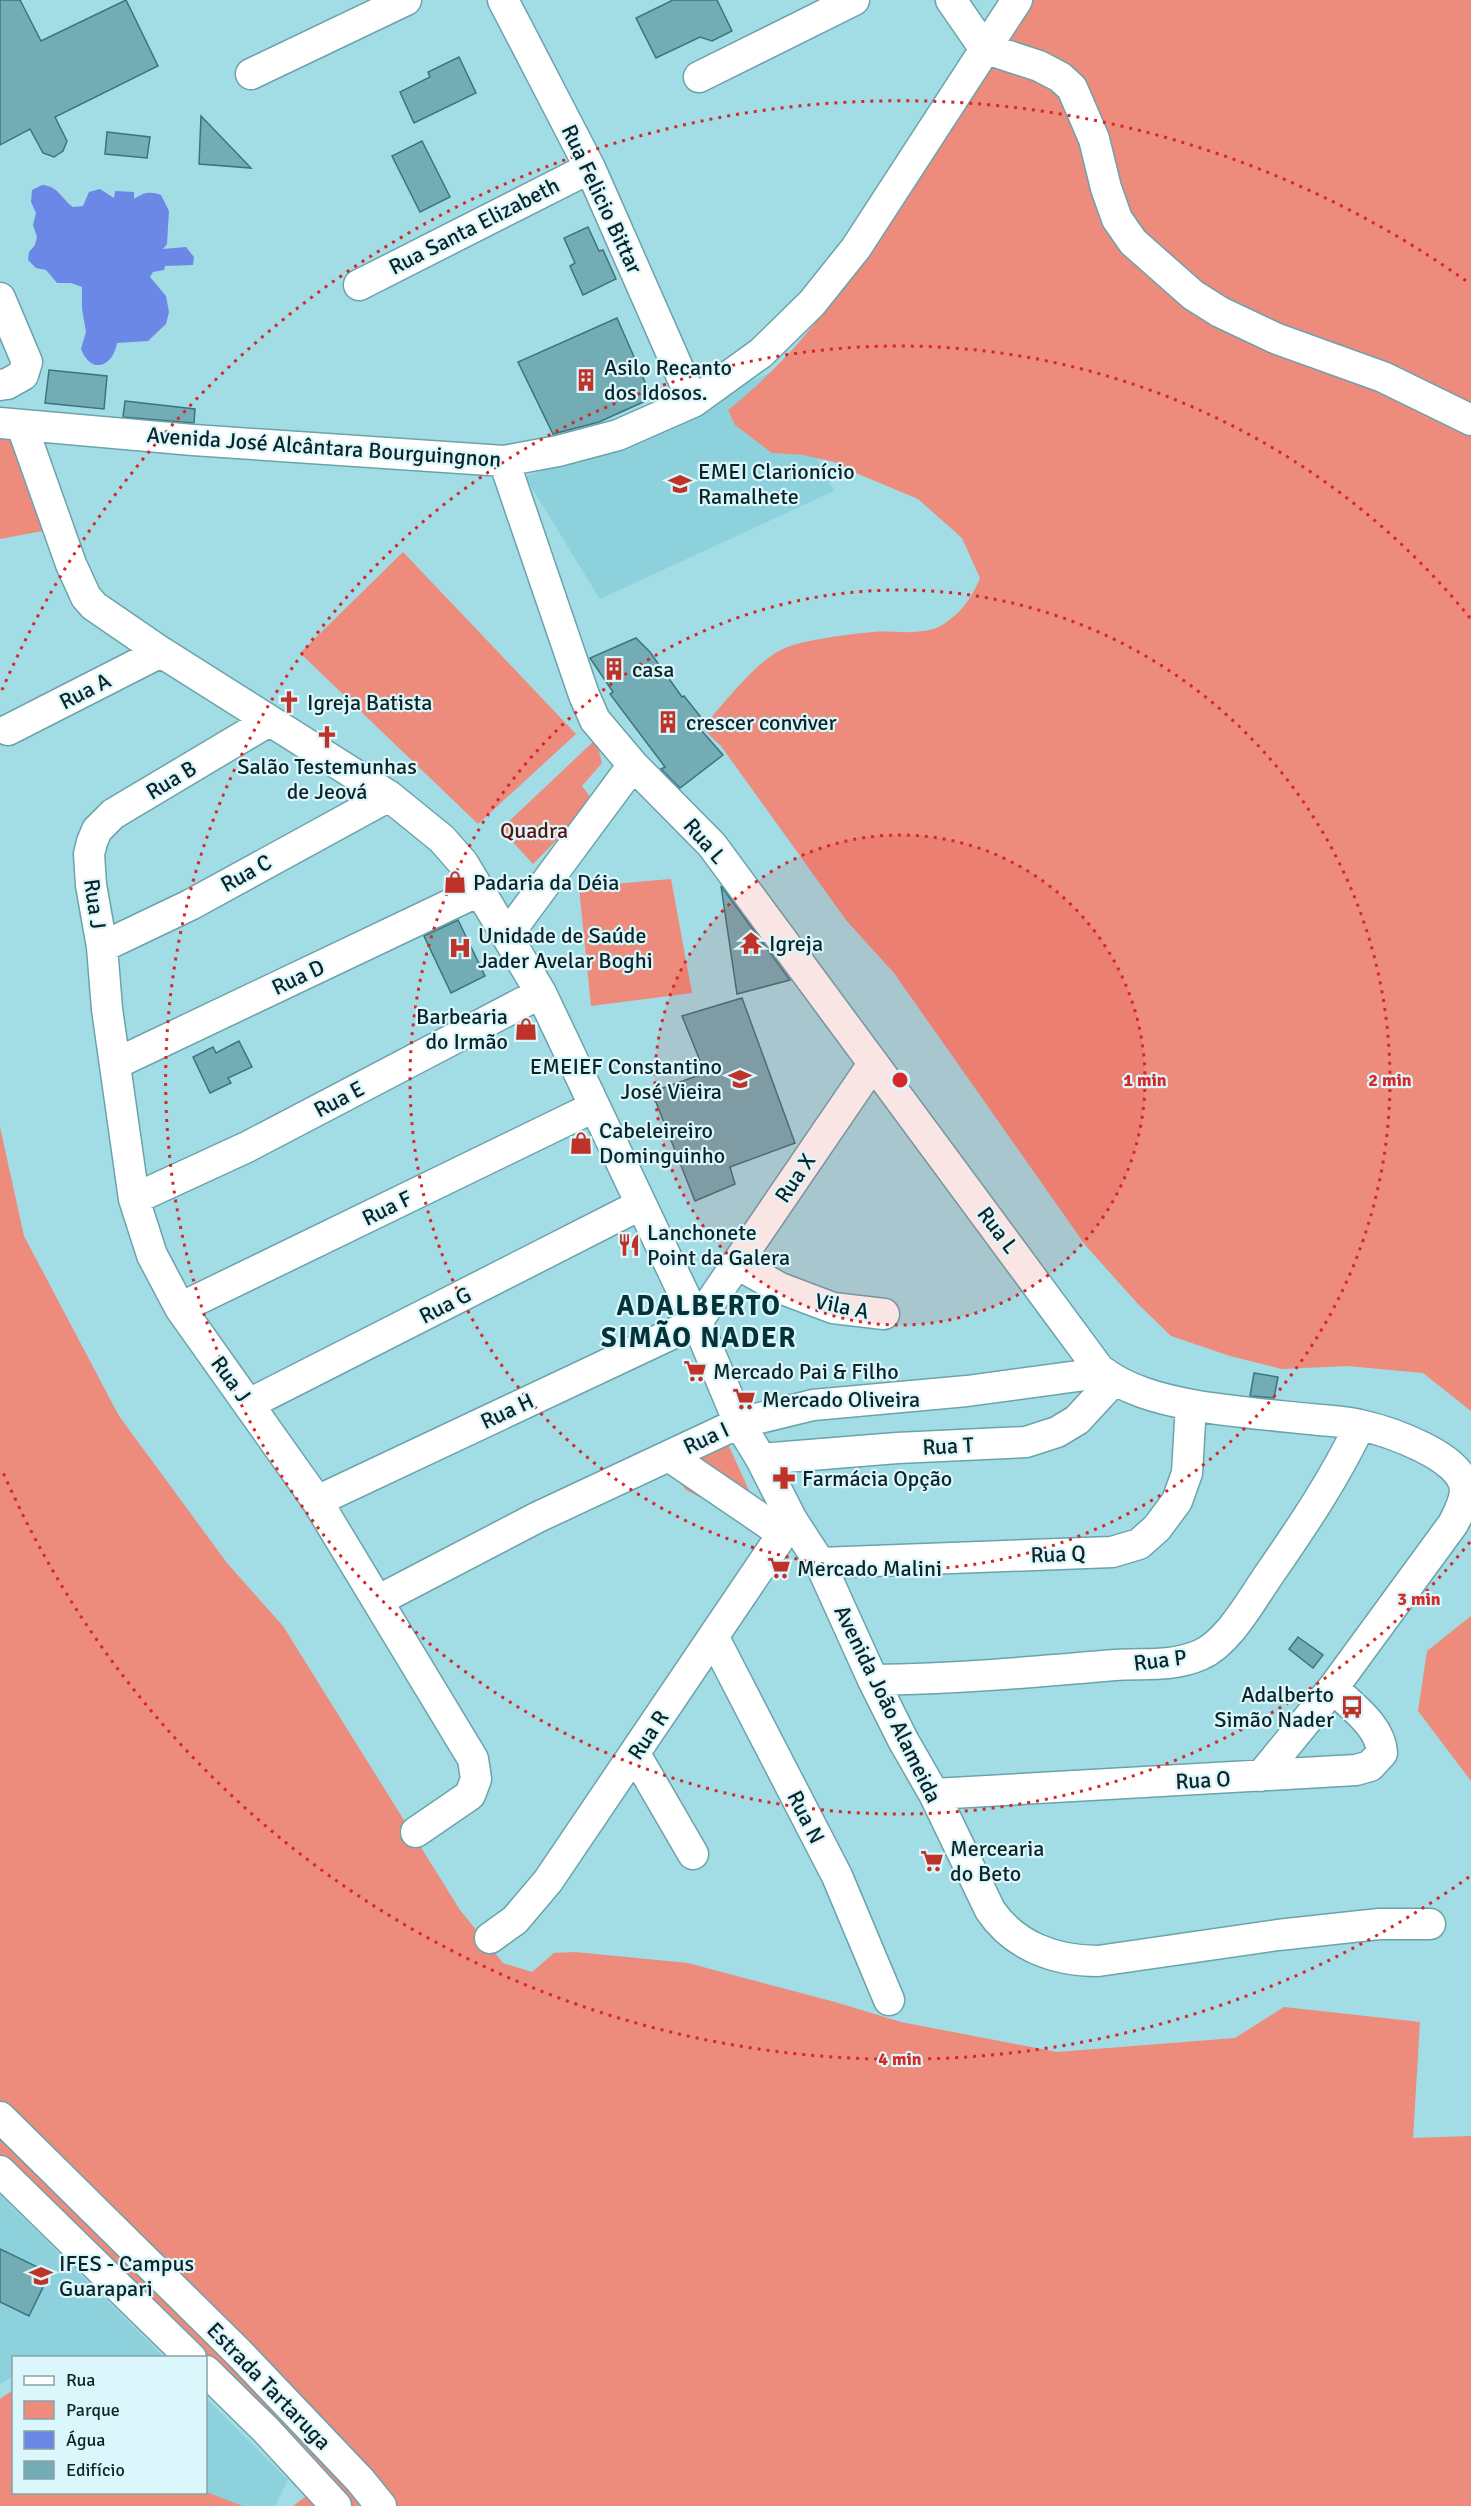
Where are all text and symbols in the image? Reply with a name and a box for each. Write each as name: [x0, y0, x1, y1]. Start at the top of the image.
street label: Rua Felicio Bittar: [556, 120, 648, 278]
street label: Rua Santa Elizabeth: [384, 171, 564, 281]
place label: Asilo Recanto dos Idosos.: [604, 354, 732, 406]
building icon: Asilo Recanto dos Idosos.: [573, 367, 599, 393]
street label: Avenida José Alcântara Bourguingnon: [146, 421, 502, 473]
place label: EMEI Clarionício Ramalhete: [698, 458, 855, 510]
school or university icon: EMEI Clarionício Ramalhete: [667, 471, 693, 497]
building icon: casa: [601, 656, 627, 682]
place label: casa: [632, 656, 674, 683]
street label: Rua A: [55, 666, 116, 715]
church icon: Igreja Batista: [276, 689, 302, 715]
place label: Igreja Batista: [307, 689, 432, 716]
building icon: crescer conviver: [655, 709, 681, 735]
place label: crescer conviver: [686, 709, 837, 736]
church icon: Salão Testemunhas de Jeová: [314, 724, 340, 750]
place label: Salão Testemunhas de Jeová: [237, 753, 417, 805]
street label: Rua B: [141, 755, 201, 805]
street label: Rua L: [678, 813, 732, 869]
park label: Quadra: [500, 817, 568, 844]
street label: Rua C: [216, 848, 276, 898]
shop icon: Padaria da Déia: [442, 869, 468, 895]
place label: Padaria da Déia: [473, 869, 619, 896]
street label: Rua J: [78, 877, 112, 931]
place label: Unidade de Saúde Jader Avelar Boghi: [478, 922, 653, 974]
temple icon: Igreja: [738, 930, 764, 956]
place label: Igreja: [769, 930, 823, 957]
hospital icon: Unidade de Saúde Jader Avelar Boghi: [447, 935, 473, 961]
street label: Rua D: [267, 953, 329, 1001]
place label: Barbearia do Irmão: [416, 1003, 508, 1055]
shop icon: Barbearia do Irmão: [513, 1016, 539, 1042]
place label: EMEIEF Constantino José Vieira: [530, 1053, 722, 1105]
school or university icon: EMEIEF Constantino José Vieira: [727, 1066, 753, 1092]
text: 1 min: [1123, 1069, 1167, 1091]
text: 2 min: [1368, 1069, 1412, 1091]
centre of rings: [890, 1070, 910, 1090]
street label: Rua E: [309, 1075, 369, 1123]
place label: Cabeleireiro Dominguinho: [599, 1117, 725, 1169]
shop icon: Cabeleireiro Dominguinho: [568, 1130, 594, 1156]
street label: Rua X: [769, 1148, 821, 1208]
street label: Rua F: [358, 1184, 416, 1232]
street label: Rua L: [972, 1201, 1024, 1259]
place label: Lanchonete Point da Galera: [647, 1219, 790, 1271]
restaurant icon: Lanchonete Point da Galera: [616, 1232, 642, 1258]
street label: Rua G: [414, 1281, 476, 1329]
street label: Vila A: [813, 1287, 872, 1325]
district label: ADALBERTO SIMÃO NADER: [601, 1289, 797, 1355]
street label: Rua J: [205, 1351, 257, 1407]
supermarket icon: Mercado Pai & Filho: [682, 1358, 708, 1384]
place label: Mercado Pai & Filho: [713, 1358, 899, 1385]
supermarket icon: Mercado Oliveira: [731, 1386, 757, 1412]
place label: Mercado Oliveira: [762, 1386, 920, 1413]
street label: Rua H: [476, 1387, 538, 1435]
street label: Rua I: [679, 1416, 733, 1460]
street label: Rua T: [922, 1431, 975, 1461]
pharmacy icon: Farmácia Opção: [771, 1465, 797, 1491]
place label: Farmácia Opção: [802, 1465, 952, 1492]
street label: Rua Q: [1030, 1540, 1086, 1568]
supermarket icon: Mercado Malini: [766, 1555, 792, 1581]
place label: Mercado Malini: [797, 1555, 942, 1582]
text: 3 min: [1397, 1588, 1441, 1610]
street label: Avenida João Alameida: [828, 1601, 948, 1807]
street label: Rua P: [1132, 1643, 1188, 1677]
place label: Adalberto Simão Nader: [1214, 1681, 1334, 1733]
bus stop icon: Adalberto Simão Nader: [1339, 1694, 1365, 1720]
street label: Rua R: [622, 1705, 674, 1765]
street label: Rua O: [1175, 1765, 1231, 1795]
street label: Rua N: [781, 1786, 831, 1848]
place label: Mercearia do Beto: [950, 1835, 1044, 1887]
supermarket icon: Mercearia do Beto: [919, 1848, 945, 1874]
text: 4 min: [878, 2048, 922, 2070]
place label: IFES - Campus Guarapari: [59, 2250, 194, 2302]
school or university icon: IFES - Campus Guarapari: [28, 2263, 54, 2289]
street label: Estrada Tartaruga: [201, 2317, 337, 2455]
legend: [12, 2356, 207, 2494]
text: Rua: [66, 2369, 95, 2391]
text: Parque: [66, 2399, 120, 2421]
text: Água: [66, 2429, 105, 2451]
text: Edifício: [66, 2459, 125, 2481]

